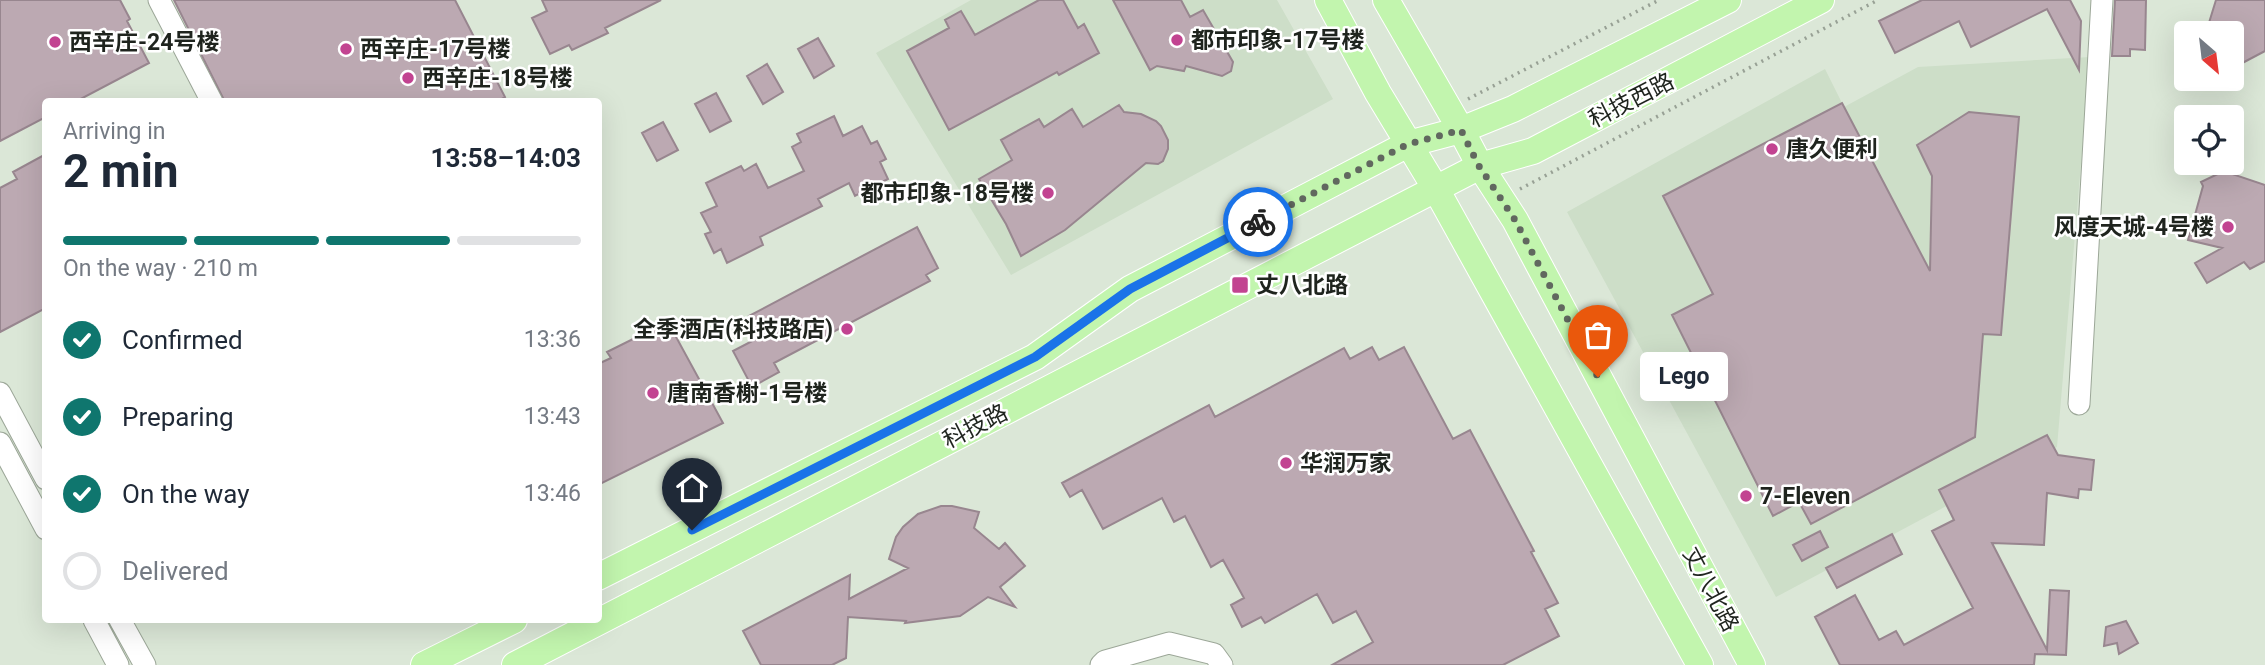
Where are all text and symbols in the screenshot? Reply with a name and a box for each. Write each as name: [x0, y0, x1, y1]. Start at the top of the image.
north arrow: [2174, 21, 2244, 91]
map controls: [2174, 21, 2244, 175]
place label: 都市印象-17号楼: [1191, 27, 1364, 54]
place label: 西辛庄-24号楼: [69, 29, 219, 56]
marker: 都市印象-17号楼: [1169, 32, 1185, 48]
marker: 西辛庄-24号楼: [47, 34, 63, 50]
place label: 西辛庄-17号楼: [360, 36, 510, 63]
marker: 西辛庄-17号楼: [338, 41, 354, 57]
place label: 西辛庄-18号楼: [422, 65, 572, 92]
street label: 科技西路: [1584, 68, 1678, 133]
marker: 西辛庄-18号楼: [400, 70, 416, 86]
button: locate: [2174, 105, 2244, 175]
text: Arriving in: [63, 118, 166, 145]
place label: 唐久便利: [1786, 136, 1878, 163]
marker: 唐久便利: [1764, 141, 1780, 157]
text: 13:58–14:03: [431, 143, 581, 173]
text: 2 min: [63, 144, 179, 198]
place label: 都市印象-18号楼: [861, 180, 1034, 207]
marker: 都市印象-18号楼: [1040, 185, 1056, 201]
courier: [1223, 187, 1293, 257]
icon: bike: [1239, 203, 1277, 241]
place label: 风度天城-4号楼: [2054, 214, 2214, 241]
marker: 风度天城-4号楼: [2220, 219, 2236, 235]
text: On the way · 210 m: [63, 255, 258, 282]
place label: 丈八北路: [1256, 272, 1348, 299]
marker: 丈八北路: [1230, 275, 1250, 295]
pin: [1568, 305, 1628, 377]
place label: 全季酒店(科技路店): [633, 316, 833, 343]
icon: bag: [1579, 316, 1617, 354]
icon: check: [63, 321, 101, 359]
marker: 全季酒店(科技路店): [839, 321, 855, 337]
text: Confirmed: [122, 325, 243, 355]
text: 13:36: [524, 326, 581, 353]
callout: Lego: [1640, 352, 1728, 402]
text: Lego: [1659, 363, 1710, 390]
place label: 唐南香榭-1号楼: [667, 380, 827, 407]
marker: 唐南香榭-1号楼: [645, 385, 661, 401]
icon: check: [63, 398, 101, 436]
street label: 科技路: [938, 399, 1012, 454]
text: Preparing: [122, 402, 234, 432]
text: 13:43: [524, 403, 581, 430]
place label: 华润万家: [1300, 450, 1392, 477]
marker: 华润万家: [1278, 455, 1294, 471]
pin: [662, 458, 722, 530]
icon: home: [673, 469, 711, 507]
icon: check: [63, 475, 101, 513]
text: On the way: [122, 479, 250, 509]
text: 13:46: [524, 480, 581, 507]
place label: 7-Eleven: [1760, 483, 1850, 510]
marker: 7-Eleven: [1738, 488, 1754, 504]
street label: 丈八北路: [1677, 542, 1744, 636]
text: Delivered: [122, 556, 229, 586]

